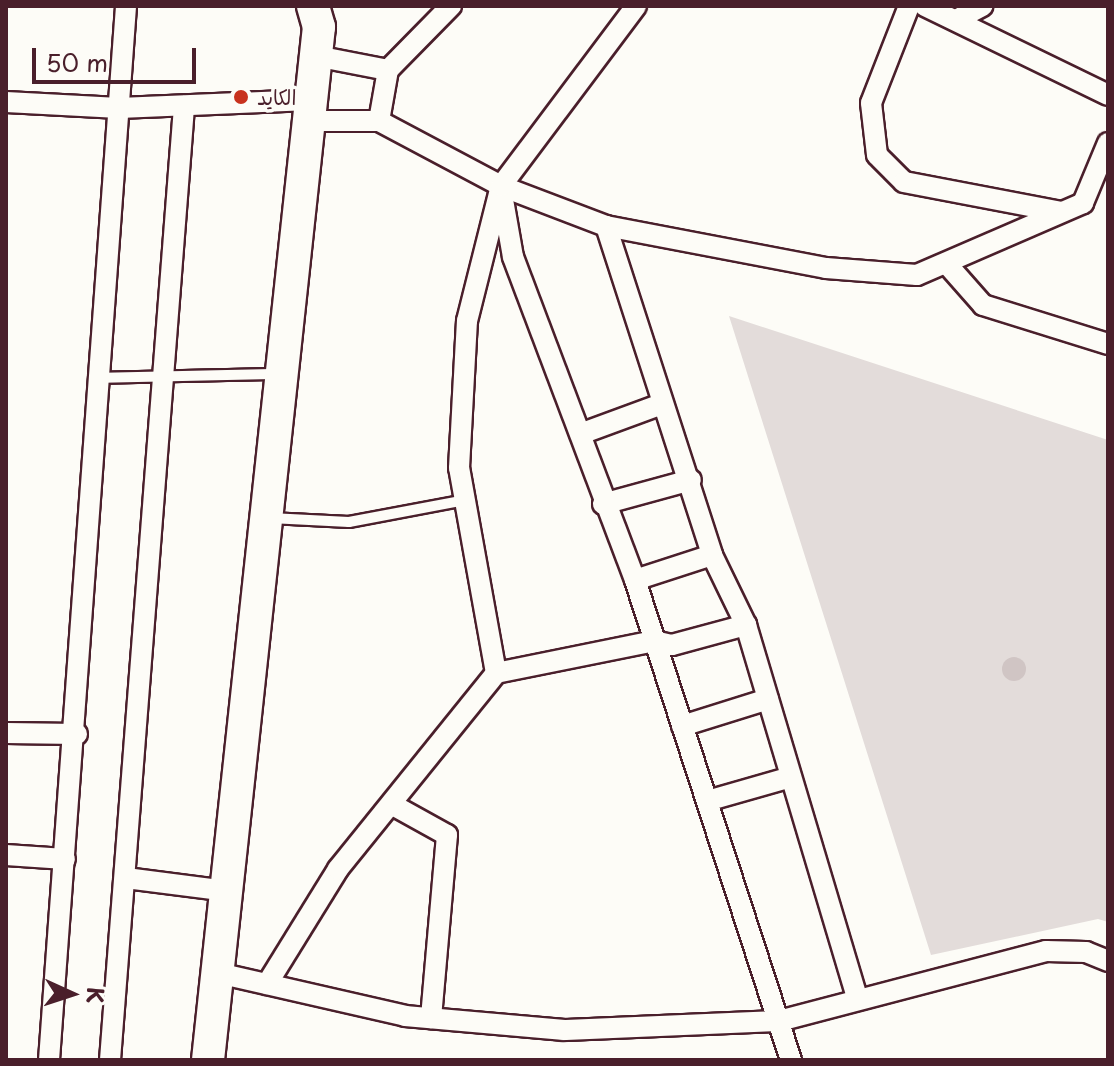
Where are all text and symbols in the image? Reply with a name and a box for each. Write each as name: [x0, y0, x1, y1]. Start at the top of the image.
scale bar: [36, 32, 200, 82]
text: 50 m: [46, 44, 108, 80]
place label: الكايد: [257, 85, 296, 109]
marker: الكايد: [232, 88, 250, 106]
north arrow: [32, 954, 112, 1034]
text: K: [80, 986, 113, 1004]

